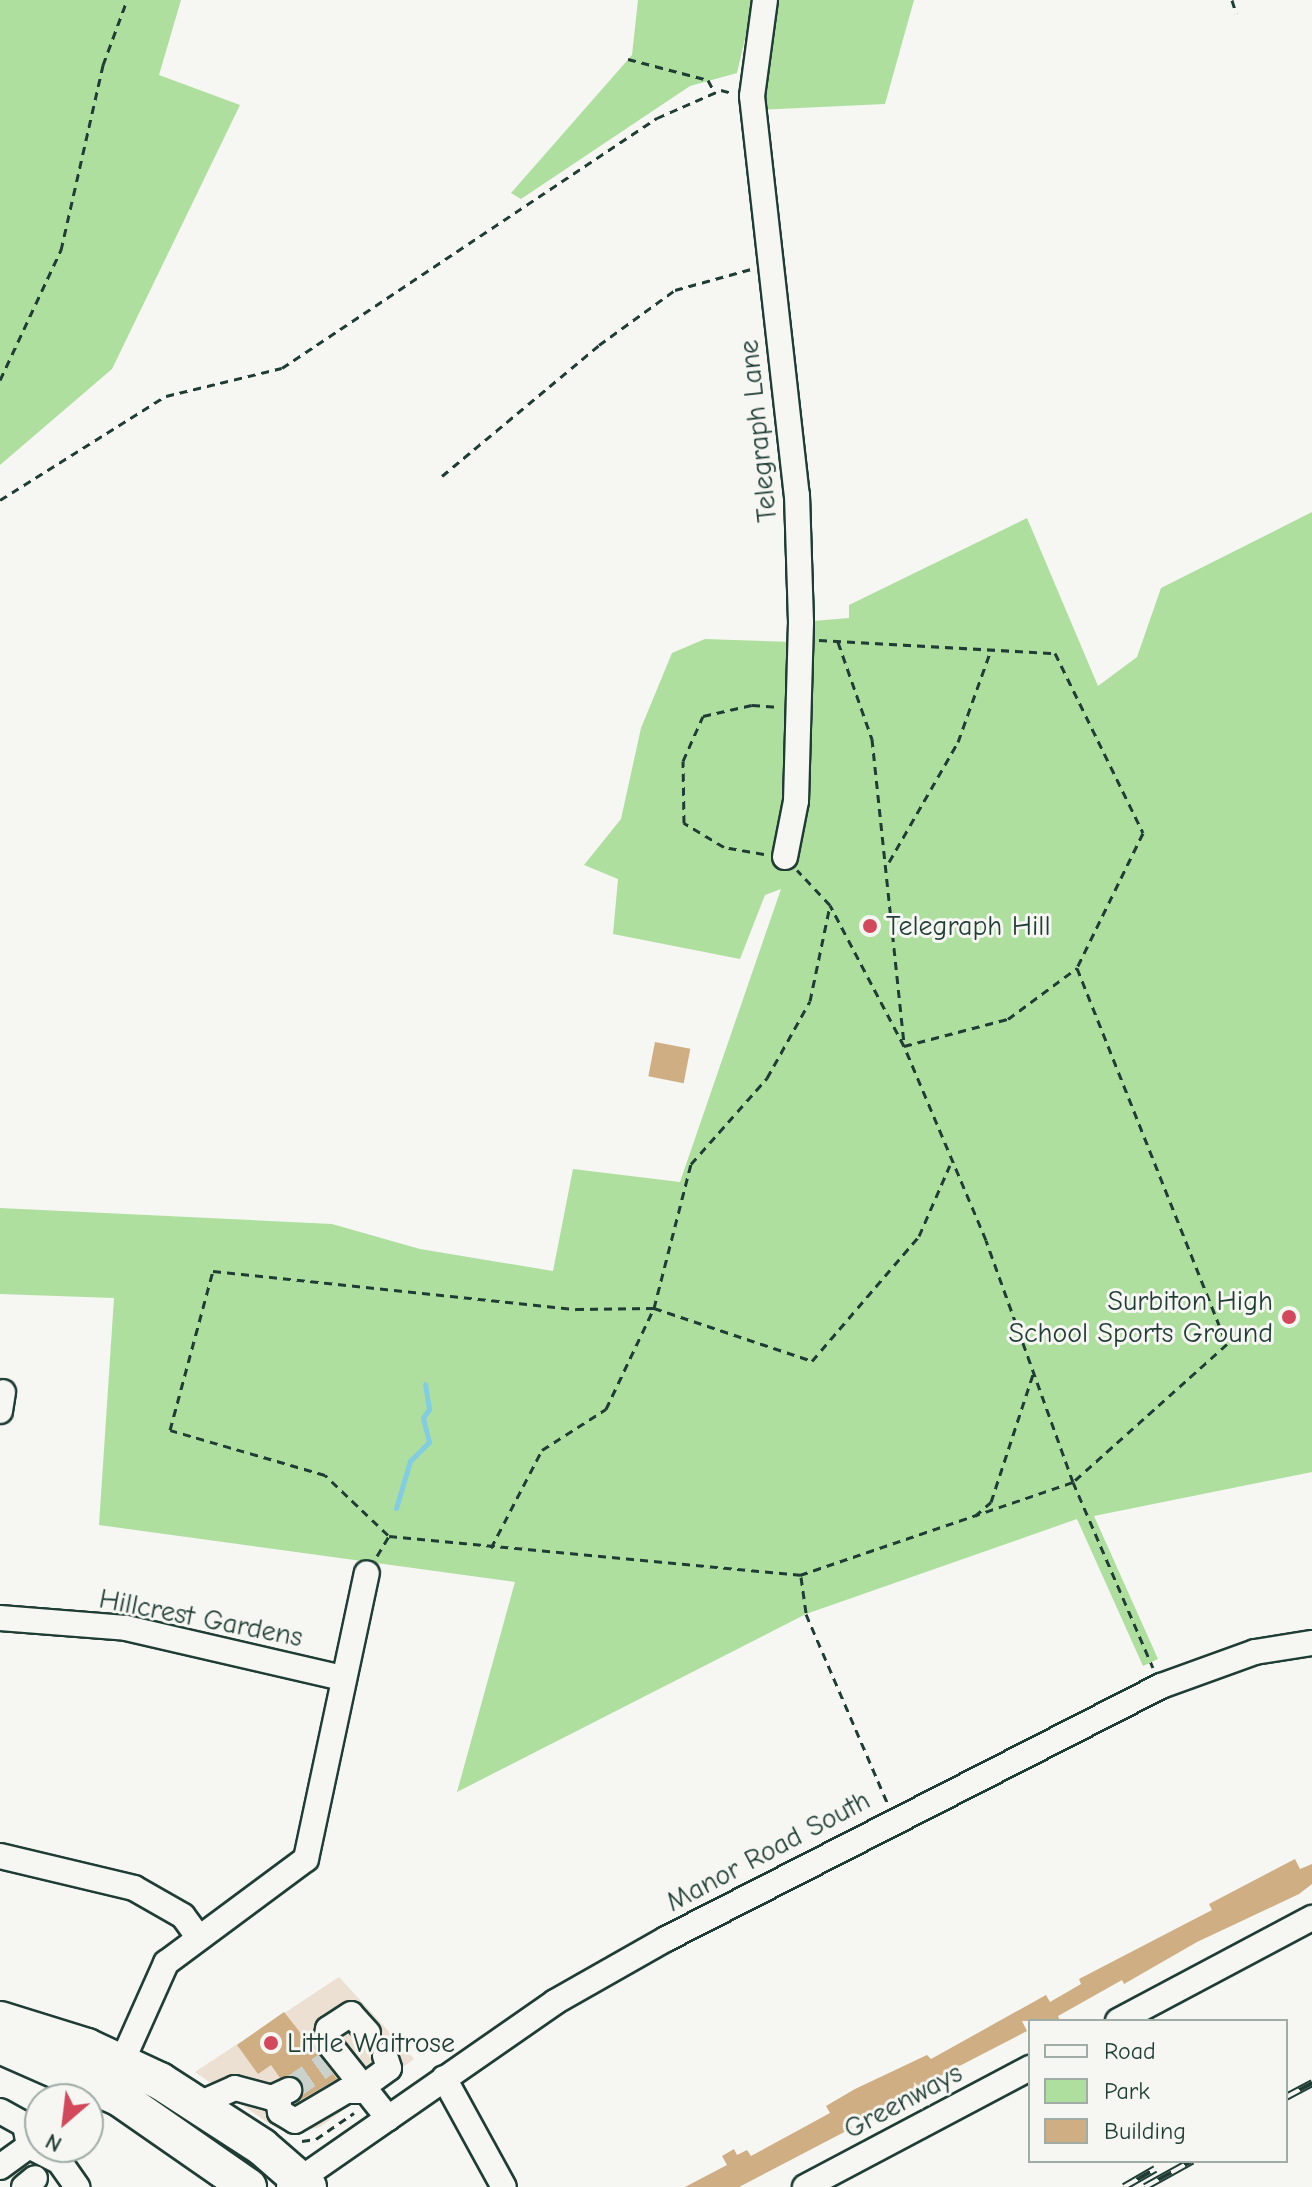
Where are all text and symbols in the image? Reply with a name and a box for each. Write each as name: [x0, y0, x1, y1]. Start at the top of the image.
street label: Telegraph Lane: [732, 338, 784, 524]
place label: Telegraph Hill: [886, 909, 1051, 943]
marker: Telegraph Hill: [861, 917, 879, 935]
place label: Surbiton High School Sports Ground: [1009, 1284, 1273, 1350]
marker: Surbiton High School Sports Ground: [1280, 1308, 1298, 1326]
street label: Hillcrest Gardens: [96, 1582, 306, 1654]
street label: Manor Road South: [660, 1783, 876, 1919]
legend: [1028, 2019, 1288, 2163]
place label: Little Waitrose: [287, 2026, 455, 2060]
marker: Little Waitrose: [262, 2034, 280, 2052]
text: Road: [1104, 2037, 1156, 2065]
street label: Greenways: [838, 2056, 968, 2146]
text: Park: [1104, 2077, 1150, 2105]
north arrow: [24, 2083, 104, 2163]
text: Building: [1104, 2117, 1186, 2145]
text: N: [41, 2128, 66, 2157]

